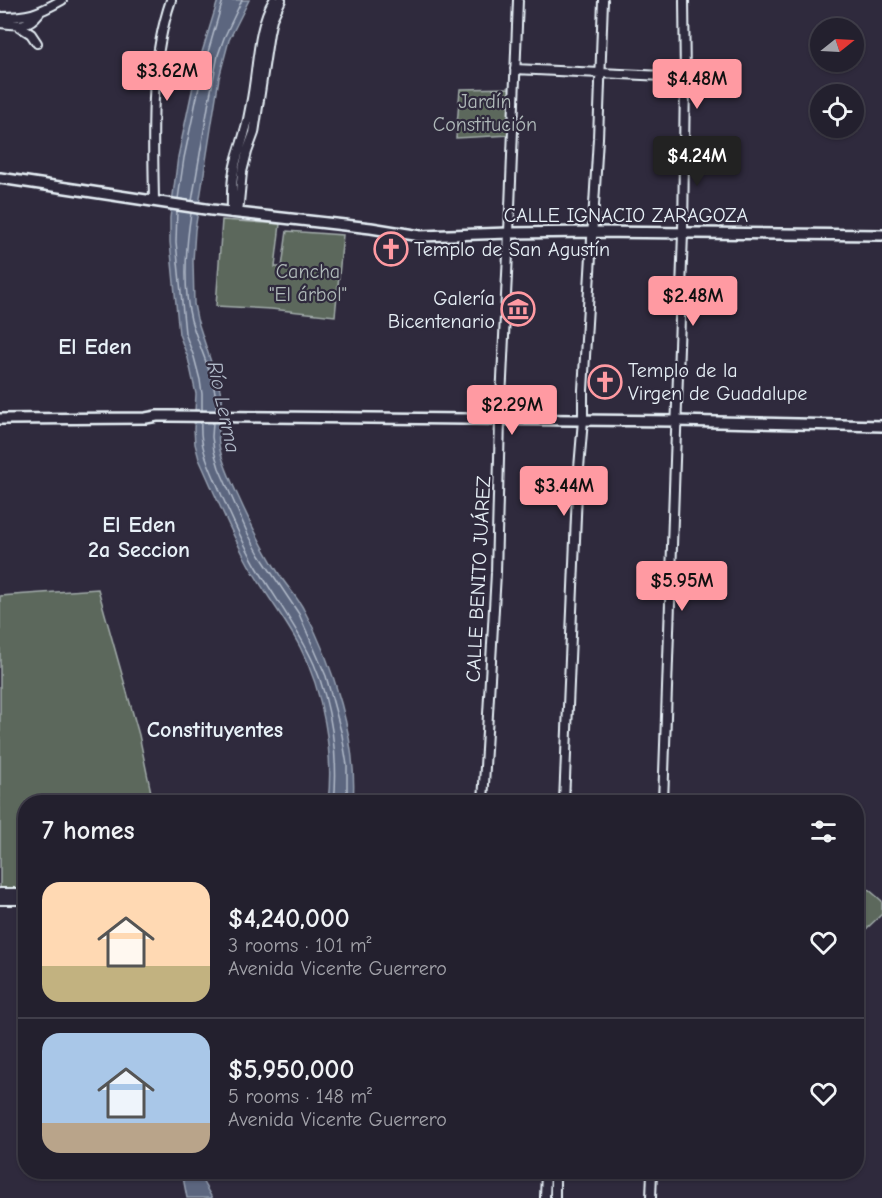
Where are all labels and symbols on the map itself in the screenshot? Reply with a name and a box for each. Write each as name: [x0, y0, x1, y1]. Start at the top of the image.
north arrow: [810, 18, 864, 72]
pin: $3.62M: [118, 51, 216, 102]
pin: $4.48M: [648, 59, 746, 110]
park label: Jardín Constitución: [433, 90, 537, 136]
pin: $4.24M: [648, 136, 746, 187]
street label: CALLE IGNACIO ZARAGOZA: [504, 204, 749, 227]
church icon: Templo de San Agustín: [373, 231, 409, 267]
place label: Templo de San Agustín: [414, 238, 610, 261]
park label: Cancha "El árbol": [269, 260, 347, 306]
pin: $2.48M: [644, 276, 742, 327]
place label: Galería Bicentenario: [388, 287, 495, 333]
museum icon: Galería Bicentenario: [500, 291, 536, 327]
district label: El Eden: [58, 334, 132, 360]
water label: Río Lerma: [203, 359, 245, 455]
place label: Templo de la Virgen de Guadalupe: [628, 359, 807, 405]
church icon: Templo de la Virgen de Guadalupe: [587, 364, 623, 400]
pin: $2.29M: [463, 385, 561, 436]
pin: $3.44M: [515, 466, 613, 517]
street label: CALLE BENITO JUÁREZ: [461, 475, 495, 683]
district label: El Eden 2a Seccion: [88, 512, 190, 563]
pin: $5.95M: [633, 561, 731, 612]
district label: Constituyentes: [147, 717, 283, 743]

